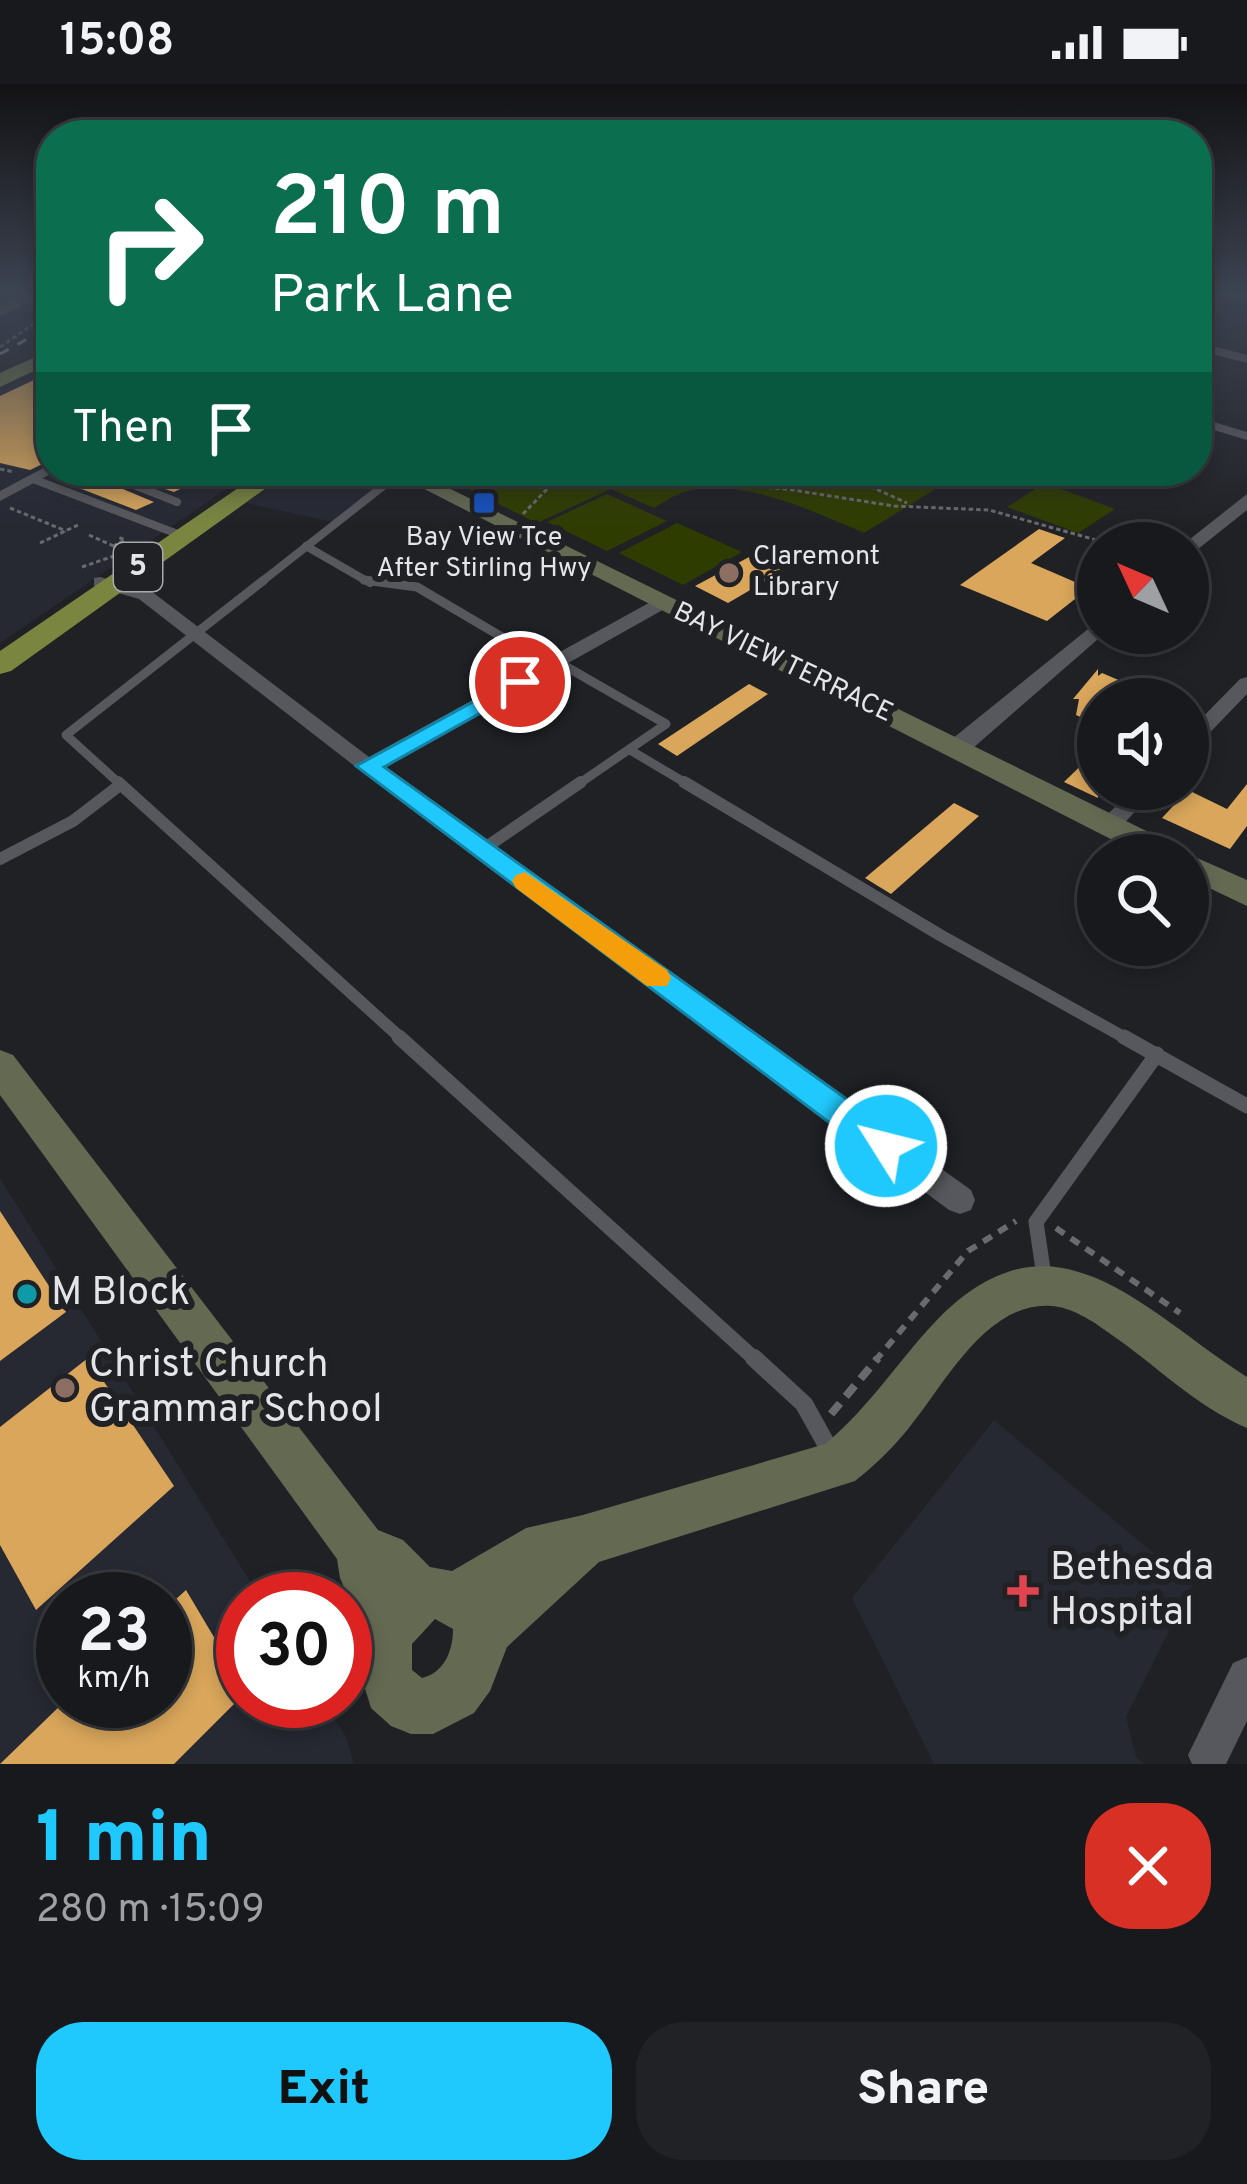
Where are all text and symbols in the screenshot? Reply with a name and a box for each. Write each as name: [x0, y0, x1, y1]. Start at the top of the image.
text: 15:08: [60, 14, 174, 71]
text: 210 m: [270, 159, 505, 265]
icon: right: [72, 168, 228, 324]
text: Park Lane: [270, 263, 514, 332]
icon: arrive: [198, 396, 264, 462]
text: Then: [72, 401, 174, 458]
marker: Bay View Tce After Stirling Hwy: [471, 490, 497, 516]
place label: Bay View Tce After Stirling Hwy: [376, 521, 592, 586]
north arrow: [1077, 522, 1209, 654]
map controls: [1077, 522, 1209, 966]
place label: Claremont Library: [753, 540, 880, 605]
road number: 5: [114, 543, 162, 591]
marker: Claremont Library: [716, 560, 742, 586]
street label: BAY VIEW TERRACE: [668, 595, 898, 731]
pin: [469, 631, 571, 733]
icon: arrive: [487, 649, 553, 715]
button: sound: [1077, 678, 1209, 810]
button: search: [1077, 834, 1209, 966]
position arrow: [823, 1083, 949, 1209]
place label: M Block: [51, 1270, 190, 1319]
marker: M Block: [14, 1281, 40, 1307]
place label: Christ Church Grammar School: [89, 1342, 382, 1436]
marker: Christ Church Grammar School: [52, 1375, 78, 1401]
place label: Bethesda Hospital: [1050, 1545, 1214, 1639]
speed limit sign: 30: [216, 1572, 372, 1728]
marker: Bethesda Hospital: [1007, 1575, 1039, 1607]
text: 23: [78, 1597, 150, 1673]
text: km/h: [78, 1661, 150, 1698]
text: 1 min: [36, 1796, 212, 1888]
button: close: [1085, 1803, 1211, 1929]
text: 280 m · 15:09: [36, 1887, 265, 1936]
button: Exit: [36, 2022, 612, 2160]
button: Share: [636, 2022, 1211, 2160]

